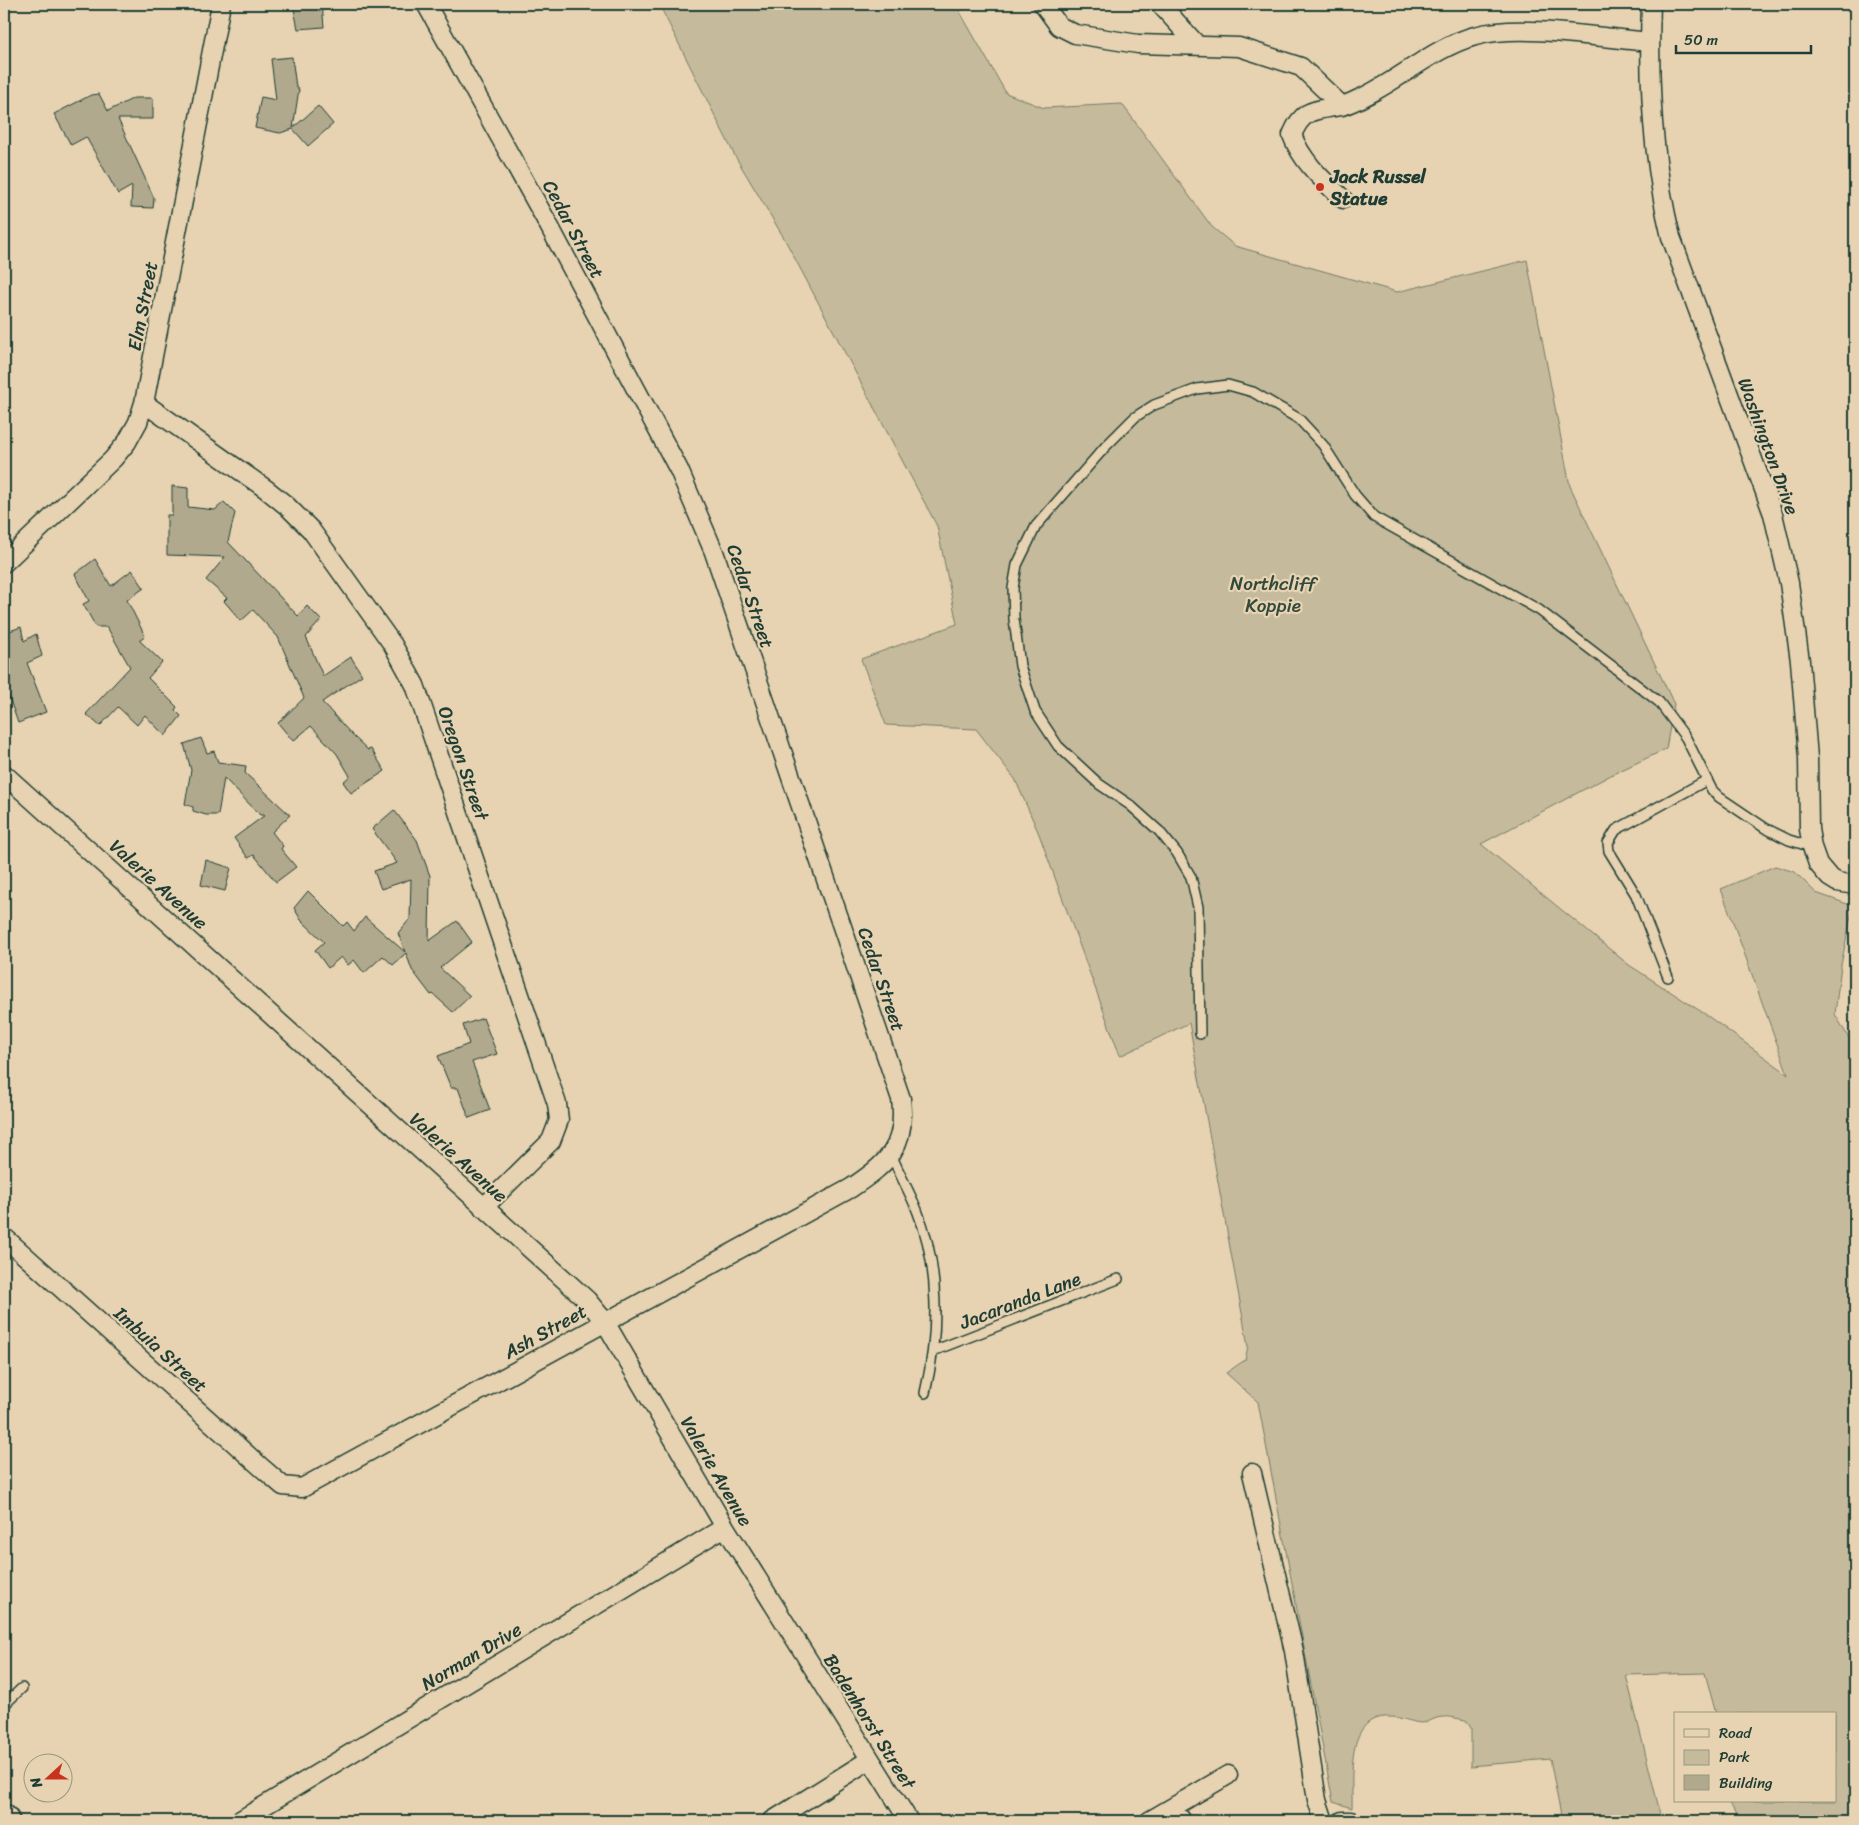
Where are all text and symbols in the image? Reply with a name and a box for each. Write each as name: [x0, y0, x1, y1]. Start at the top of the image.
scale bar: [1676, 22, 1812, 54]
text: 50 m: [1684, 27, 1719, 53]
place label: Jack Russel Statue: [1329, 160, 1427, 215]
street label: Cedar Street: [534, 174, 614, 285]
marker: Jack Russel Statue: [1314, 181, 1326, 193]
street label: Elm Street: [118, 258, 167, 354]
street label: Washington Drive: [1728, 373, 1809, 520]
street label: Cedar Street: [717, 539, 784, 653]
park label: Northcliff Koppie: [1230, 567, 1319, 622]
street label: Oregon Street: [429, 702, 499, 826]
street label: Valerie Avenue: [102, 831, 216, 938]
street label: Cedar Street: [848, 922, 915, 1036]
street label: Valerie Avenue: [402, 1104, 516, 1211]
street label: Jacaranda Lane: [954, 1262, 1086, 1339]
street label: Ash Street: [496, 1295, 593, 1368]
street label: Imbuia Street: [105, 1297, 215, 1401]
street label: Valerie Avenue: [671, 1409, 762, 1533]
street label: Norman Drive: [414, 1613, 528, 1700]
street label: Badenhorst Street: [814, 1647, 925, 1797]
legend: [1674, 1712, 1836, 1802]
text: Road: [1719, 1720, 1752, 1746]
text: Park: [1719, 1744, 1750, 1770]
north arrow: [22, 1752, 72, 1802]
text: Building: [1719, 1770, 1773, 1796]
text: N: [23, 1773, 50, 1792]

